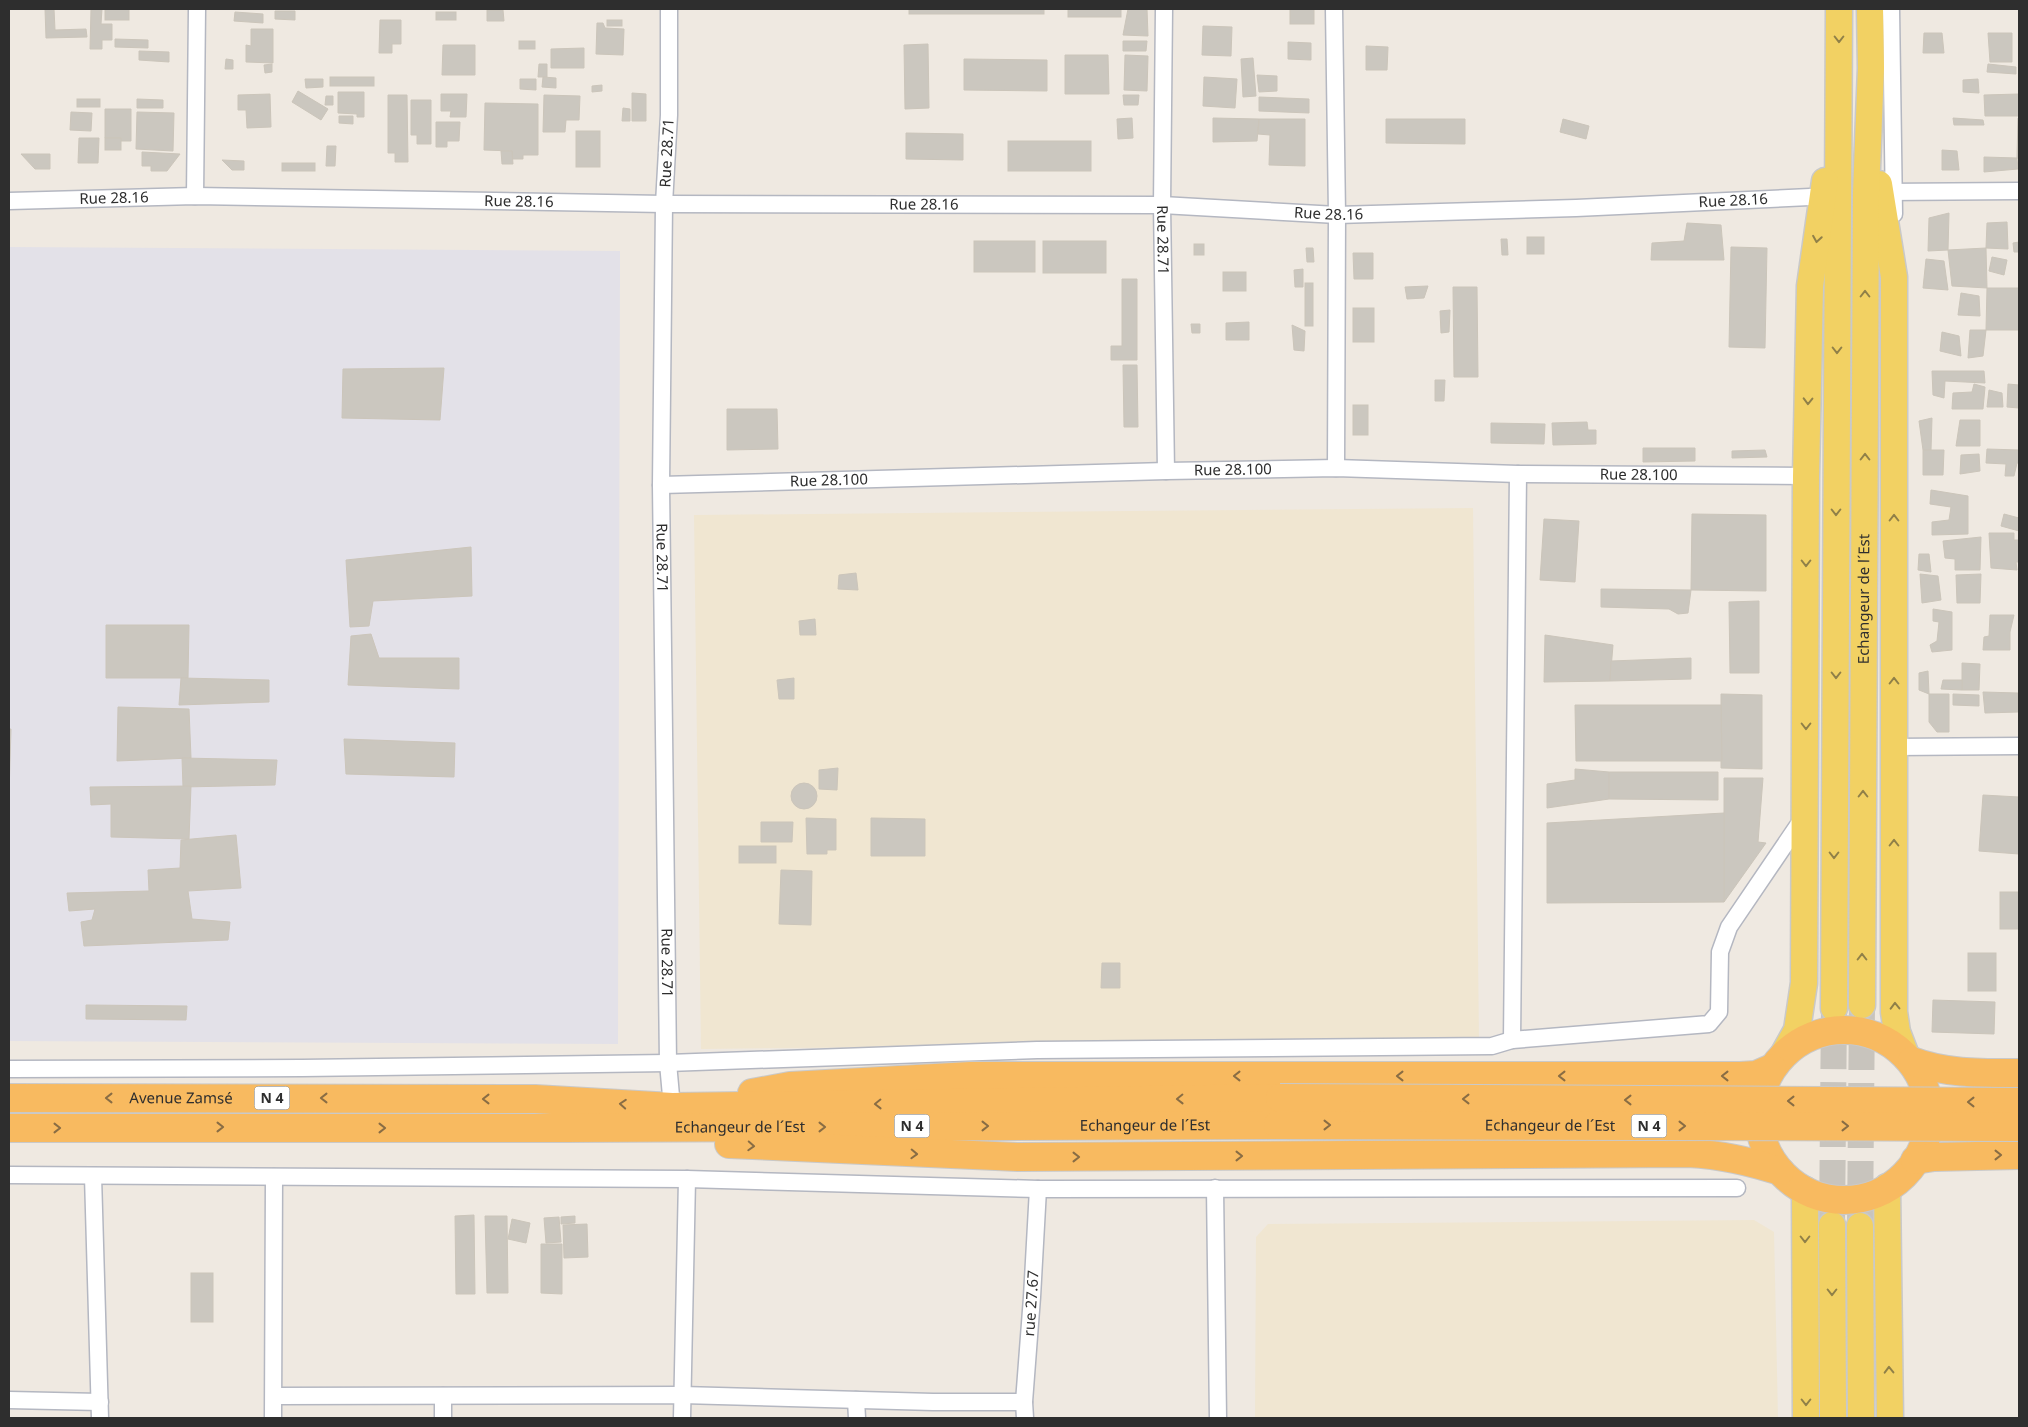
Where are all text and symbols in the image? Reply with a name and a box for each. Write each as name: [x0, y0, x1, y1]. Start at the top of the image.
one-way arrow: [1834, 36, 1844, 43]
street label: Rue 28.71: [654, 118, 678, 188]
street label: Rue 28.16: [79, 186, 149, 208]
street label: Rue 28.16: [1698, 188, 1768, 211]
street label: Rue 28.16: [484, 190, 554, 211]
street label: Rue 28.16: [889, 193, 959, 214]
street label: Rue 28.16: [1293, 202, 1364, 224]
street label: Rue 28.71: [1153, 205, 1174, 275]
one-way arrow: [1812, 234, 1822, 243]
one-way arrow: [1860, 290, 1870, 298]
one-way arrow: [1832, 346, 1843, 354]
one-way arrow: [1803, 397, 1813, 405]
one-way arrow: [1860, 452, 1870, 460]
street label: Rue 28.100: [1194, 458, 1272, 480]
street label: Rue 28.100: [1600, 464, 1678, 484]
street label: Rue 28.100: [790, 468, 868, 490]
one-way arrow: [1831, 509, 1842, 517]
one-way arrow: [1889, 514, 1899, 522]
street label: Rue 28.71: [652, 523, 673, 593]
street label: Echangeur de l´Est: [1853, 533, 1873, 664]
one-way arrow: [1801, 560, 1811, 567]
one-way arrow: [1830, 671, 1841, 679]
one-way arrow: [1889, 676, 1899, 684]
one-way arrow: [1801, 722, 1811, 730]
one-way arrow: [1858, 790, 1868, 798]
one-way arrow: [1889, 839, 1899, 846]
one-way arrow: [1829, 852, 1839, 859]
street label: Rue 28.71: [657, 928, 678, 998]
one-way arrow: [1857, 952, 1867, 960]
one-way arrow: [1889, 1001, 1900, 1009]
one-way arrow: [1233, 1071, 1240, 1081]
one-way arrow: [1395, 1071, 1403, 1081]
one-way arrow: [1558, 1071, 1566, 1081]
one-way arrow: [1720, 1071, 1728, 1081]
road number: N 4: [254, 1086, 290, 1110]
street label: Avenue Zamsé: [129, 1087, 233, 1107]
one-way arrow: [104, 1093, 112, 1103]
one-way arrow: [319, 1093, 327, 1103]
one-way arrow: [1176, 1093, 1184, 1104]
one-way arrow: [482, 1094, 490, 1104]
one-way arrow: [1461, 1094, 1469, 1104]
one-way arrow: [1624, 1095, 1632, 1105]
one-way arrow: [1786, 1096, 1794, 1106]
one-way arrow: [1966, 1097, 1974, 1107]
one-way arrow: [619, 1098, 627, 1109]
one-way arrow: [873, 1098, 881, 1109]
road number: N 4: [894, 1114, 930, 1138]
street label: Echangeur de l´Est: [1080, 1114, 1211, 1135]
road number: N 4: [1632, 1114, 1666, 1138]
street label: Echangeur de l´Est: [1485, 1115, 1616, 1135]
street label: Echangeur de l´Est: [675, 1116, 806, 1137]
one-way arrow: [1324, 1120, 1331, 1130]
one-way arrow: [981, 1121, 989, 1131]
one-way arrow: [1678, 1121, 1686, 1131]
one-way arrow: [1841, 1121, 1849, 1131]
one-way arrow: [216, 1122, 224, 1132]
one-way arrow: [818, 1122, 826, 1132]
one-way arrow: [54, 1123, 62, 1133]
one-way arrow: [379, 1123, 387, 1133]
one-way arrow: [748, 1140, 756, 1151]
one-way arrow: [910, 1148, 918, 1159]
one-way arrow: [1995, 1150, 2003, 1160]
one-way arrow: [1235, 1151, 1243, 1161]
one-way arrow: [1072, 1152, 1080, 1162]
one-way arrow: [1800, 1235, 1811, 1243]
street label: rue 27.67: [1018, 1270, 1042, 1337]
one-way arrow: [1827, 1288, 1837, 1296]
one-way arrow: [1884, 1365, 1894, 1373]
one-way arrow: [1801, 1398, 1811, 1406]

